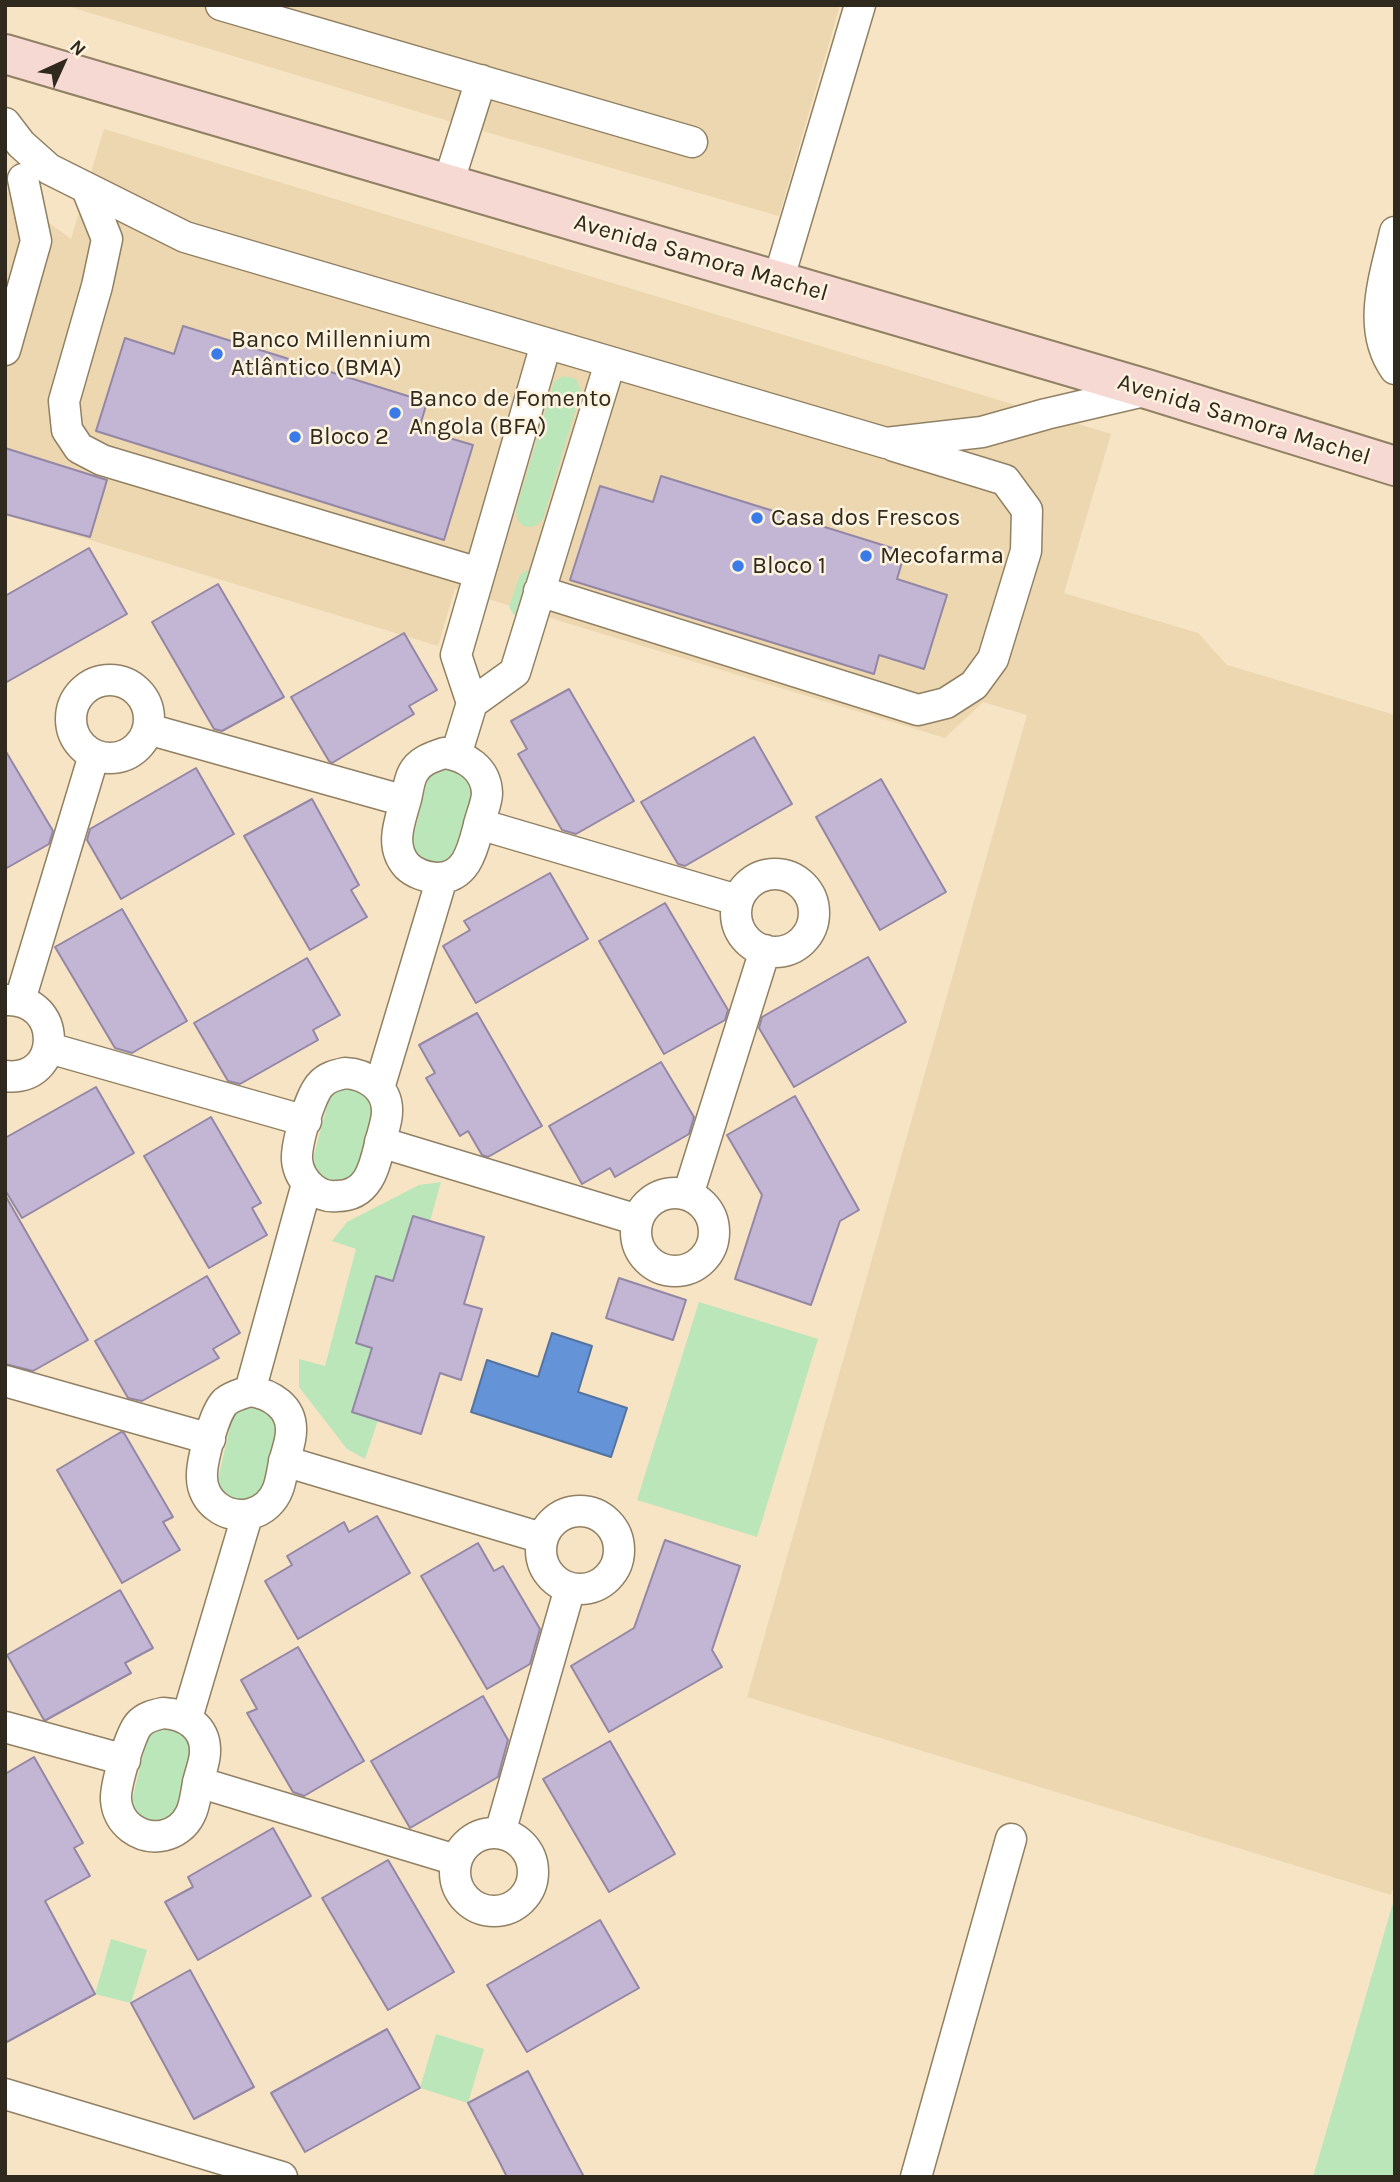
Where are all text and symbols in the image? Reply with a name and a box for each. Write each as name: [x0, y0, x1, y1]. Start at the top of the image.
north arrow: [28, 28, 98, 98]
text: N: [65, 36, 90, 61]
street label: Avenida Samora Machel: [571, 208, 831, 308]
place label: Banco Millennium Atlântico (BMA): [231, 326, 431, 382]
marker: Banco Millennium Atlântico (BMA): [209, 346, 225, 362]
street label: Avenida Samora Machel: [1114, 368, 1374, 472]
place label: Banco de Fomento Angola (BFA): [409, 385, 611, 441]
marker: Banco de Fomento Angola (BFA): [387, 405, 403, 421]
place label: Bloco 2: [309, 423, 389, 451]
marker: Bloco 2: [287, 429, 303, 445]
place label: Casa dos Frescos: [771, 504, 960, 532]
marker: Casa dos Frescos: [749, 510, 765, 526]
place label: Mecofarma: [880, 542, 1004, 570]
marker: Mecofarma: [858, 548, 874, 564]
place label: Bloco 1: [752, 552, 826, 580]
marker: Bloco 1: [730, 558, 746, 574]

